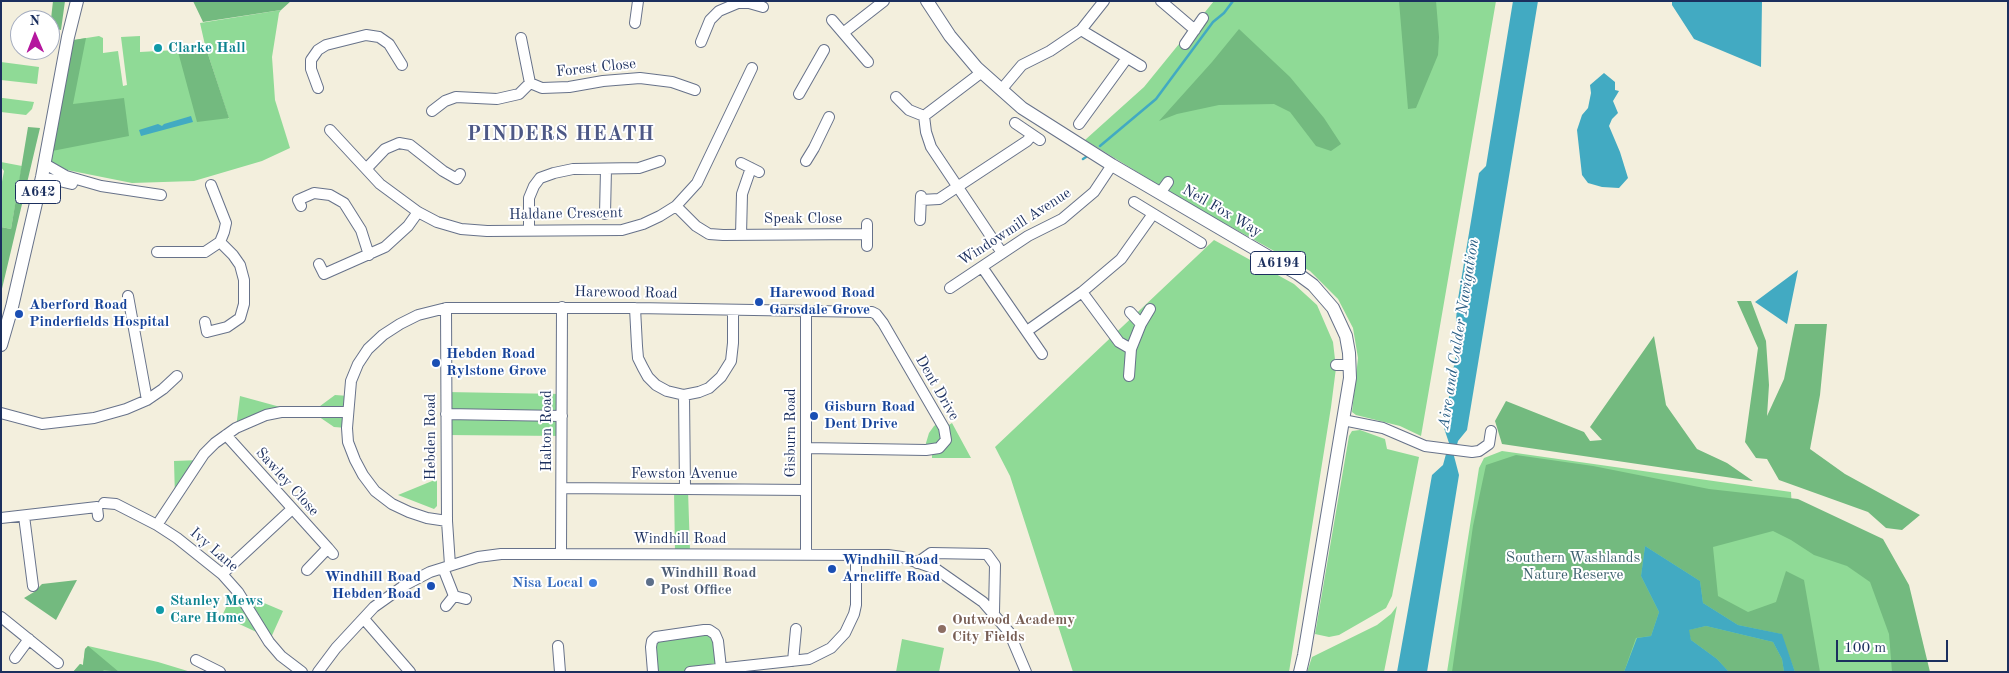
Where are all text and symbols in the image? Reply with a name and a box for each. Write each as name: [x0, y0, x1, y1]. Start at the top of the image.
north arrow: [10, 10, 60, 60]
text: N: [29, 14, 40, 28]
place label: Clarke Hall: [168, 39, 246, 57]
marker: Clarke Hall: [152, 42, 164, 54]
street label: Forest Close: [555, 55, 637, 81]
district label: PINDERS HEATH: [465, 123, 657, 147]
road number: A642: [15, 180, 60, 203]
street label: Neil Fox Way: [1179, 181, 1265, 241]
street label: Windowmill Avenue: [956, 184, 1074, 270]
street label: Haldane Crescent: [509, 204, 623, 224]
street label: Speak Close: [764, 210, 842, 228]
water label: Aire and Calder Navigation: [1434, 237, 1484, 431]
road number: A6194: [1250, 252, 1306, 274]
street label: Harewood Road: [574, 283, 678, 303]
place label: Harewood Road Garsdale Grove: [769, 284, 875, 319]
place label: Aberford Road Pinderfields Hospital: [29, 296, 169, 331]
marker: Harewood Road Garsdale Grove: [753, 296, 765, 308]
marker: Aberford Road Pinderfields Hospital: [13, 308, 25, 320]
place label: Hebden Road Rylstone Grove: [446, 345, 547, 380]
street label: Dent Drive: [911, 352, 963, 424]
marker: Hebden Road Rylstone Grove: [430, 357, 442, 369]
street label: Gisburn Road: [782, 389, 800, 477]
street label: Halton Road: [538, 390, 556, 472]
street label: Hebden Road: [422, 394, 440, 480]
place label: Gisburn Road Dent Drive: [824, 398, 915, 433]
marker: Gisburn Road Dent Drive: [808, 410, 820, 422]
street label: Sawley Close: [252, 444, 322, 520]
street label: Fewston Avenue: [631, 465, 737, 483]
street label: Ivy Lane: [186, 524, 242, 576]
street label: Windhill Road: [633, 530, 727, 548]
park label: Southern Washlands Nature Reserve: [1506, 549, 1640, 584]
place label: Windhill Road Arncliffe Road: [842, 551, 940, 586]
marker: Windhill Road Arncliffe Road: [826, 563, 838, 575]
place label: Windhill Road Post Office: [660, 564, 757, 599]
place label: Windhill Road Hebden Road: [324, 568, 421, 603]
place label: Nisa Local: [512, 574, 583, 592]
marker: Windhill Road Post Office: [644, 576, 656, 588]
marker: Nisa Local: [587, 577, 599, 589]
marker: Windhill Road Hebden Road: [425, 580, 437, 592]
place label: Stanley Mews Care Home: [170, 592, 263, 627]
marker: Stanley Mews Care Home: [154, 604, 166, 616]
place label: Outwood Academy City Fields: [952, 611, 1075, 646]
marker: Outwood Academy City Fields: [936, 623, 948, 635]
scale bar: [1839, 630, 1952, 662]
text: 100 m: [1844, 641, 1886, 656]

